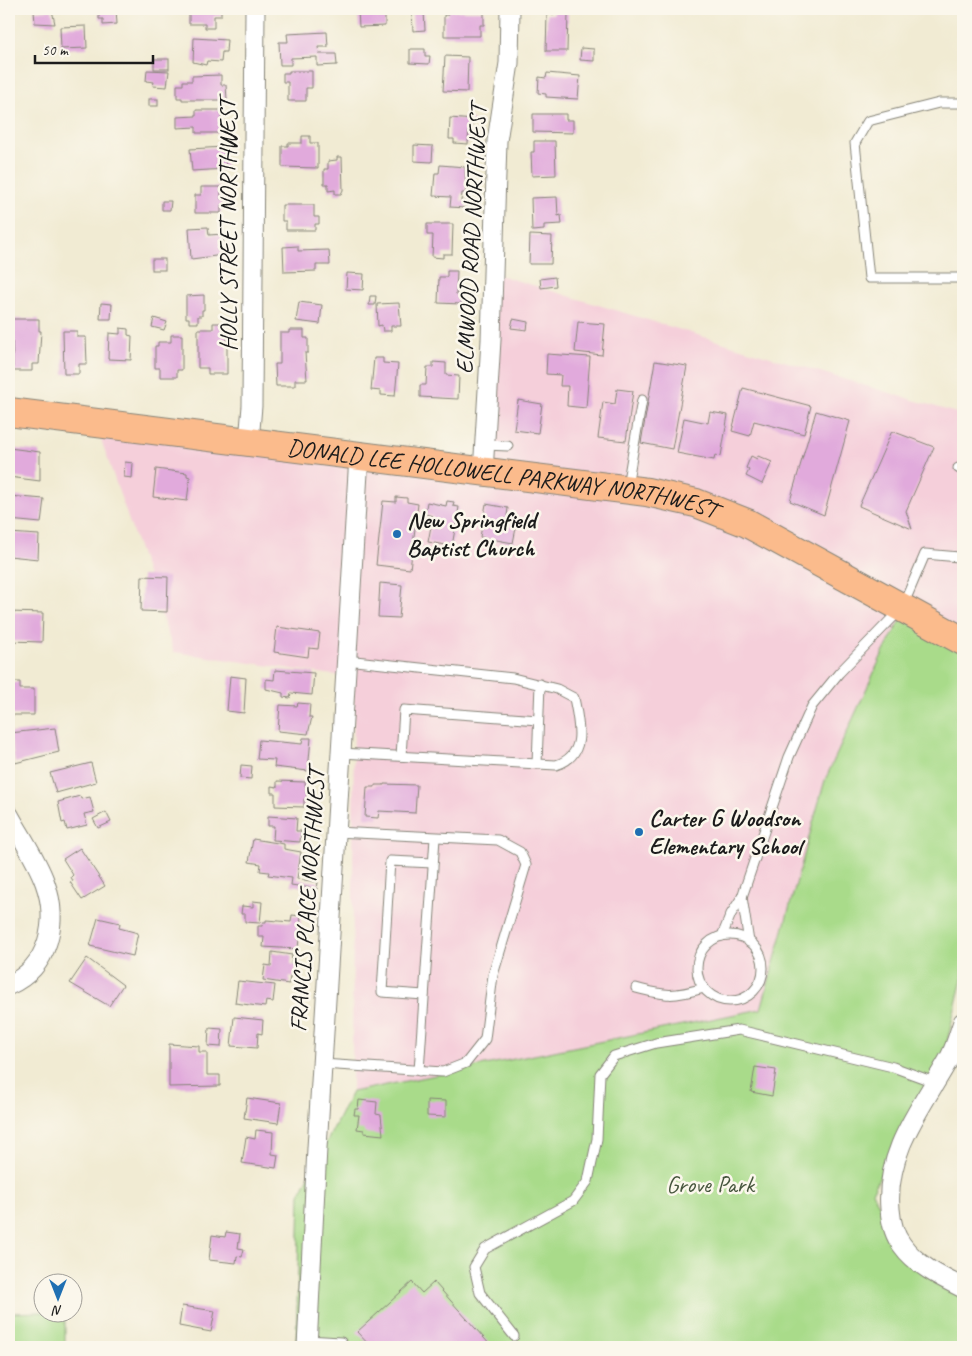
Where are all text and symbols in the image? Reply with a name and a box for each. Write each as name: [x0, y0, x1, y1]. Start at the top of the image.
scale bar: [35, 32, 152, 64]
text: 50 m: [42, 41, 69, 60]
street label: HOLLY STREET NORTHWEST: [213, 93, 243, 351]
street label: ELMWOOD ROAD NORTHWEST: [449, 98, 493, 375]
street label: DONALD LEE HOLLOWELL PARKWAY NORTHWEST: [286, 432, 728, 527]
place label: New Springfield Baptist Church: [407, 505, 540, 563]
marker: New Springfield Baptist Church: [391, 528, 403, 540]
street label: FRANCIS PLACE NORTHWEST: [283, 761, 332, 1033]
place label: Carter G Woodson Elementary School: [649, 803, 806, 861]
marker: Carter G Woodson Elementary School: [633, 826, 645, 838]
park label: Grove Park: [666, 1169, 756, 1199]
north arrow: [32, 1274, 82, 1324]
text: N: [51, 1302, 62, 1319]

